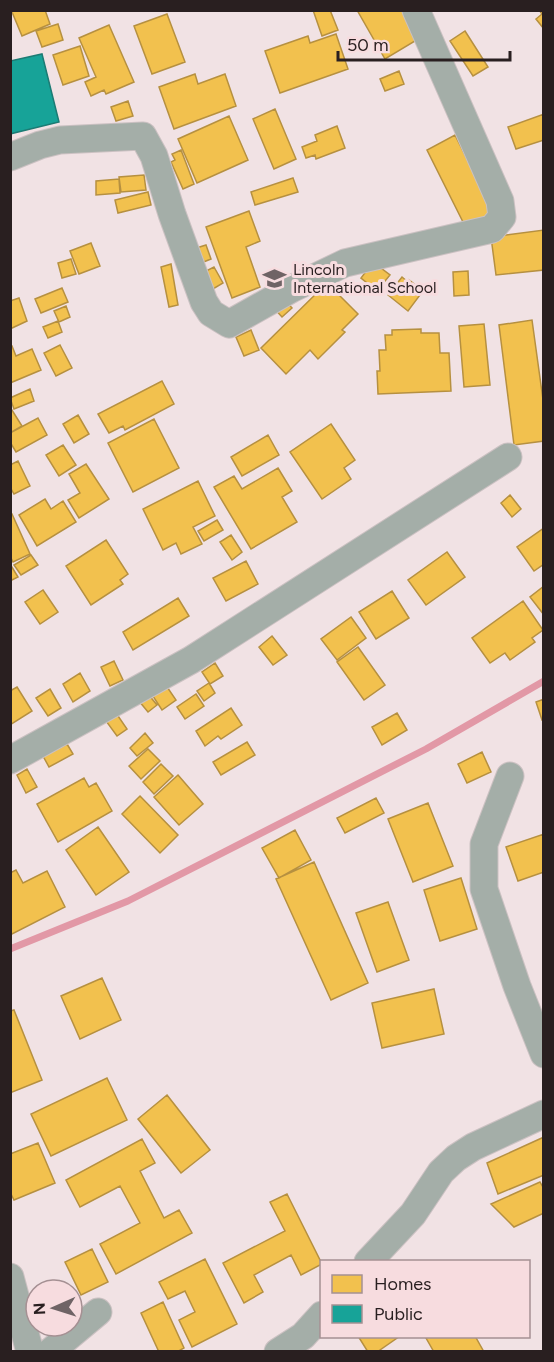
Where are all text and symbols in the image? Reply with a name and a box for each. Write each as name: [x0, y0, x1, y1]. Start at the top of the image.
scale bar: [338, 24, 510, 62]
text: 50 m: [347, 34, 389, 56]
place label: Lincoln International School: [293, 260, 437, 297]
school or university icon: Lincoln International School: [262, 265, 288, 291]
legend: [320, 1260, 530, 1338]
text: Homes: [374, 1273, 432, 1295]
north arrow: [24, 1278, 84, 1338]
text: N: [30, 1302, 49, 1315]
text: Public: [374, 1303, 423, 1325]

